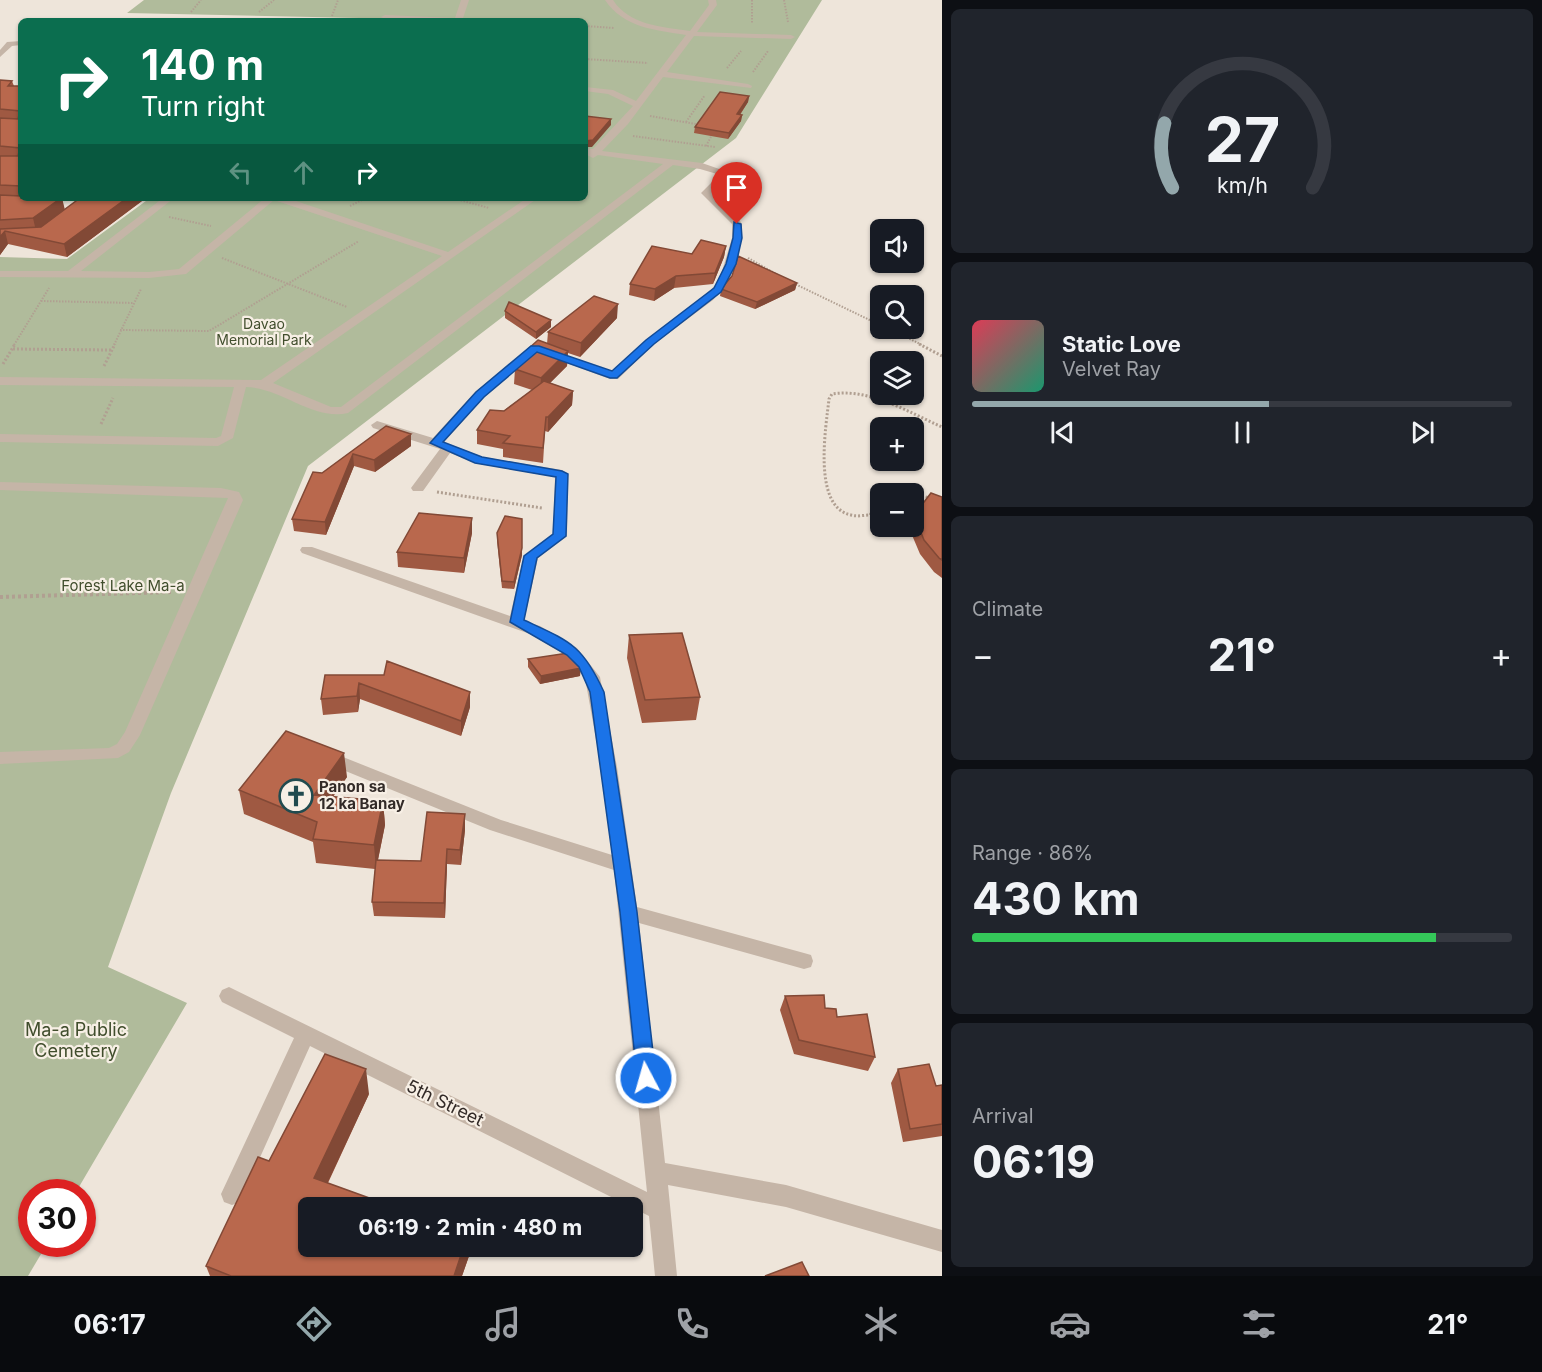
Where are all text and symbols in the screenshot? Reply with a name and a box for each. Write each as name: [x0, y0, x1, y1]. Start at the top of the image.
text: 140 m: [141, 39, 264, 90]
icon: right: [42, 42, 120, 120]
text: Turn right: [141, 90, 265, 123]
text: 27: [1204, 102, 1280, 177]
icon: left: [224, 156, 257, 189]
icon: ahead: [287, 156, 320, 189]
icon: right: [350, 156, 383, 189]
pin: [711, 162, 762, 224]
icon: arrive: [720, 171, 753, 204]
text: km/h: [1217, 173, 1267, 199]
map controls: [870, 219, 924, 537]
button: sound: [870, 219, 924, 273]
button: search: [870, 285, 924, 339]
park label: Davao Memorial Park: [216, 315, 312, 348]
text: Static Love: [1062, 331, 1181, 357]
button: layers: [870, 351, 924, 405]
text: Velvet Ray: [1062, 357, 1161, 381]
icon: previous: [1046, 416, 1079, 449]
icon: pause: [1226, 416, 1259, 449]
icon: next: [1406, 416, 1439, 449]
button: +: [870, 417, 924, 471]
button: −: [870, 483, 924, 537]
park label: Forest Lake Ma-a: [61, 576, 185, 595]
text: Climate: [972, 597, 1043, 621]
text: 21°: [1208, 627, 1276, 682]
text: −: [972, 635, 994, 675]
text: +: [1490, 635, 1512, 675]
place label: Panon sa 12 ka Banay: [319, 777, 405, 813]
church icon: Panon sa 12 ka Banay: [278, 778, 314, 814]
text: Range · 86%: [972, 841, 1093, 865]
text: 430 km: [972, 871, 1140, 926]
park label: Ma-a Public Cemetery: [25, 1019, 127, 1061]
position arrow: [614, 1046, 678, 1110]
street label: 5th Street: [403, 1075, 487, 1130]
text: Arrival: [972, 1104, 1034, 1128]
text: 06:19: [972, 1134, 1095, 1189]
speed limit sign: 30: [18, 1179, 96, 1257]
text: 06:19 · 2 min · 480 m: [359, 1214, 582, 1240]
icon: directions: [293, 1303, 335, 1345]
icon: music: [482, 1303, 524, 1345]
icon: phone: [671, 1303, 713, 1345]
icon: climate: [860, 1303, 902, 1345]
icon: car: [1049, 1303, 1091, 1345]
icon: filters: [1238, 1303, 1280, 1345]
text: 06:17: [74, 1308, 146, 1341]
text: 21°: [1427, 1308, 1468, 1341]

